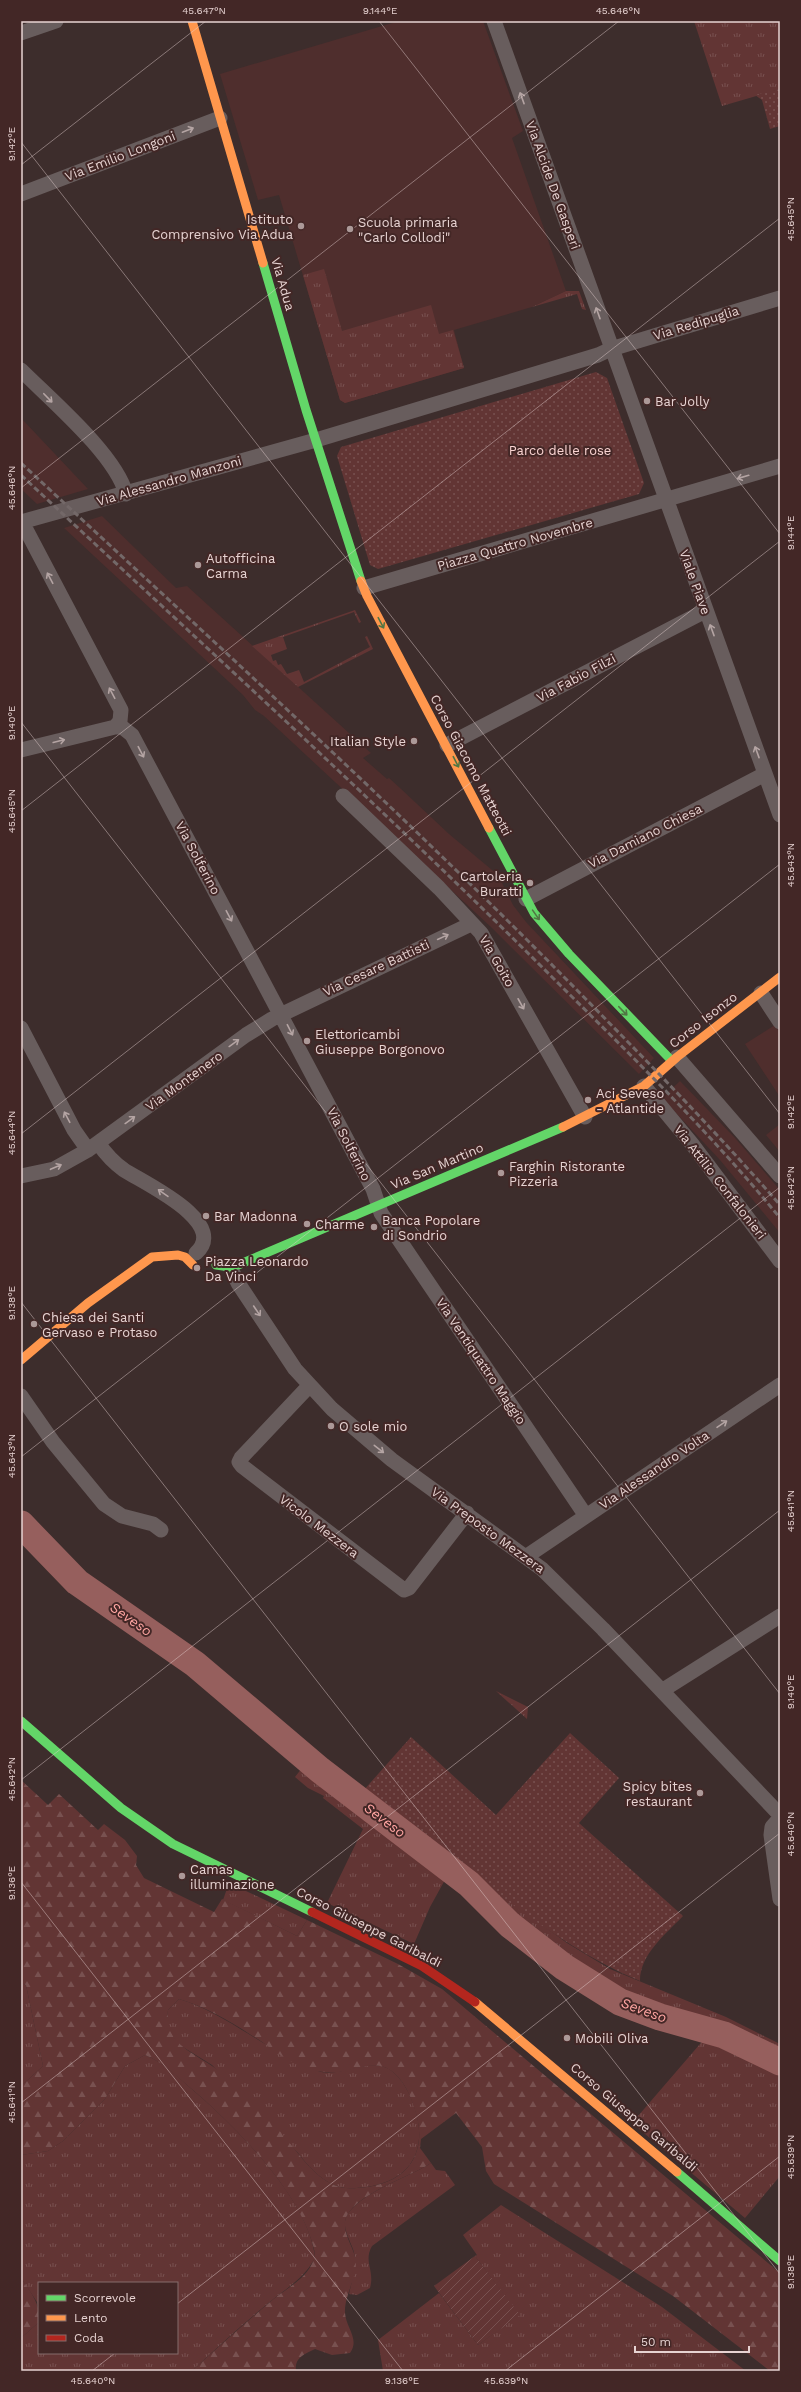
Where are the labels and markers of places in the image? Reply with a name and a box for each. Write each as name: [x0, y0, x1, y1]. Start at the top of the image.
place label: Istituto Comprensivo Via Adua: [151, 212, 294, 242]
place label: Scuola primaria "Carlo Collodi": [358, 215, 458, 245]
marker: Istituto Comprensivo Via Adua: [296, 221, 306, 231]
marker: Scuola primaria "Carlo Collodi": [345, 224, 355, 234]
place label: Bar Jolly: [655, 394, 710, 409]
marker: Bar Jolly: [642, 396, 652, 406]
place label: Autofficina Carma: [206, 551, 276, 581]
marker: Autofficina Carma: [193, 560, 203, 570]
place label: Italian Style: [330, 734, 406, 749]
marker: Italian Style: [409, 736, 419, 746]
place label: Cartoleria Buratti: [460, 869, 523, 899]
marker: Cartoleria Buratti: [525, 878, 535, 888]
place label: Elettoricambi Giuseppe Borgonovo: [315, 1027, 445, 1057]
marker: Elettoricambi Giuseppe Borgonovo: [302, 1036, 312, 1046]
place label: Aci Seveso - Atlantide: [596, 1086, 664, 1116]
marker: Aci Seveso - Atlantide: [583, 1095, 593, 1105]
place label: Farghin Ristorante Pizzeria: [509, 1159, 625, 1189]
marker: Farghin Ristorante Pizzeria: [496, 1168, 506, 1178]
place label: Bar Madonna: [214, 1209, 298, 1224]
marker: Bar Madonna: [201, 1211, 211, 1221]
place label: Banca Popolare di Sondrio: [382, 1213, 480, 1243]
place label: Charme: [315, 1217, 365, 1232]
marker: Charme: [302, 1219, 312, 1229]
marker: Banca Popolare di Sondrio: [369, 1222, 379, 1232]
place label: Piazza Leonardo Da Vinci: [205, 1254, 309, 1284]
marker: Piazza Leonardo Da Vinci: [192, 1263, 202, 1273]
place label: Chiesa dei Santi Gervaso e Protaso: [42, 1310, 158, 1340]
marker: Chiesa dei Santi Gervaso e Protaso: [29, 1319, 39, 1329]
place label: O sole mio: [339, 1419, 408, 1434]
marker: O sole mio: [326, 1421, 336, 1431]
place label: Spicy bites restaurant: [623, 1779, 693, 1809]
marker: Spicy bites restaurant: [695, 1788, 705, 1798]
place label: Camas illuminazione: [190, 1862, 274, 1892]
marker: Camas illuminazione: [177, 1871, 187, 1881]
place label: Mobili Oliva: [575, 2031, 649, 2046]
marker: Mobili Oliva: [562, 2033, 572, 2043]

